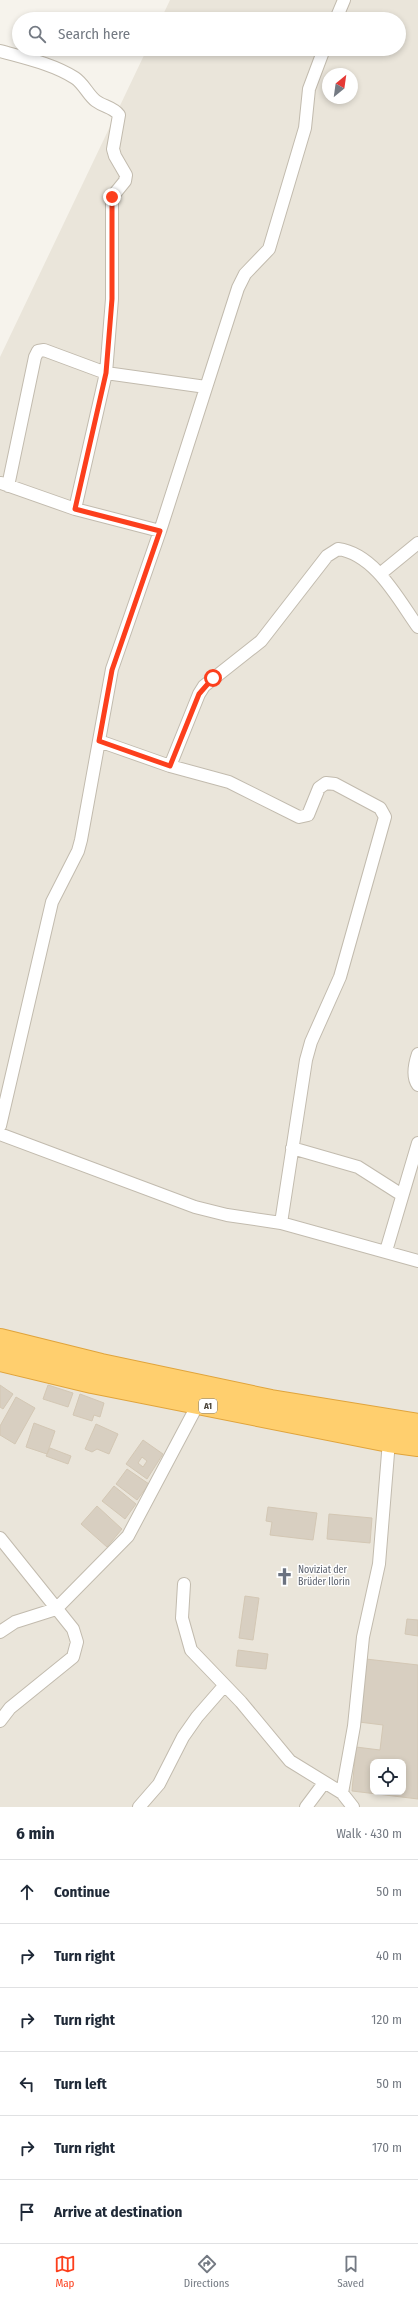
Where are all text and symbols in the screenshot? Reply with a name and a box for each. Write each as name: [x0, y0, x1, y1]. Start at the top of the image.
search box: [12, 12, 406, 56]
icon: search: [26, 23, 48, 45]
text: Search here: [58, 25, 130, 43]
north arrow: [322, 68, 358, 104]
route end: [103, 188, 121, 206]
route start: [204, 669, 222, 687]
road number: A1: [199, 1399, 217, 1413]
place label: Noviziat der Brüder Ilorin: [298, 1564, 350, 1588]
church icon: Noviziat der Brüder Ilorin: [275, 1566, 295, 1586]
map controls: [370, 1759, 406, 1795]
button: locate: [370, 1759, 406, 1795]
text: 6 min: [16, 1823, 55, 1844]
text: Walk · 430 m: [336, 1826, 402, 1841]
icon: ahead: [16, 1881, 38, 1903]
text: Continue: [54, 1883, 110, 1901]
text: 50 m: [376, 1884, 402, 1899]
icon: right: [16, 1945, 38, 1967]
text: Turn right: [54, 1947, 115, 1965]
text: 40 m: [376, 1948, 402, 1963]
icon: right: [16, 2009, 38, 2031]
text: Turn right: [54, 2011, 115, 2029]
text: 120 m: [371, 2012, 402, 2027]
icon: left: [16, 2073, 38, 2095]
text: Turn left: [54, 2075, 107, 2093]
text: 50 m: [376, 2076, 402, 2091]
icon: right: [16, 2137, 38, 2159]
text: Turn right: [54, 2139, 115, 2157]
text: 170 m: [372, 2140, 402, 2155]
icon: arrive: [16, 2201, 38, 2223]
text: Arrive at destination: [54, 2203, 182, 2221]
tab: Map: [54, 2253, 76, 2290]
tab: Directions: [184, 2253, 229, 2290]
tab: Saved: [337, 2253, 364, 2290]

